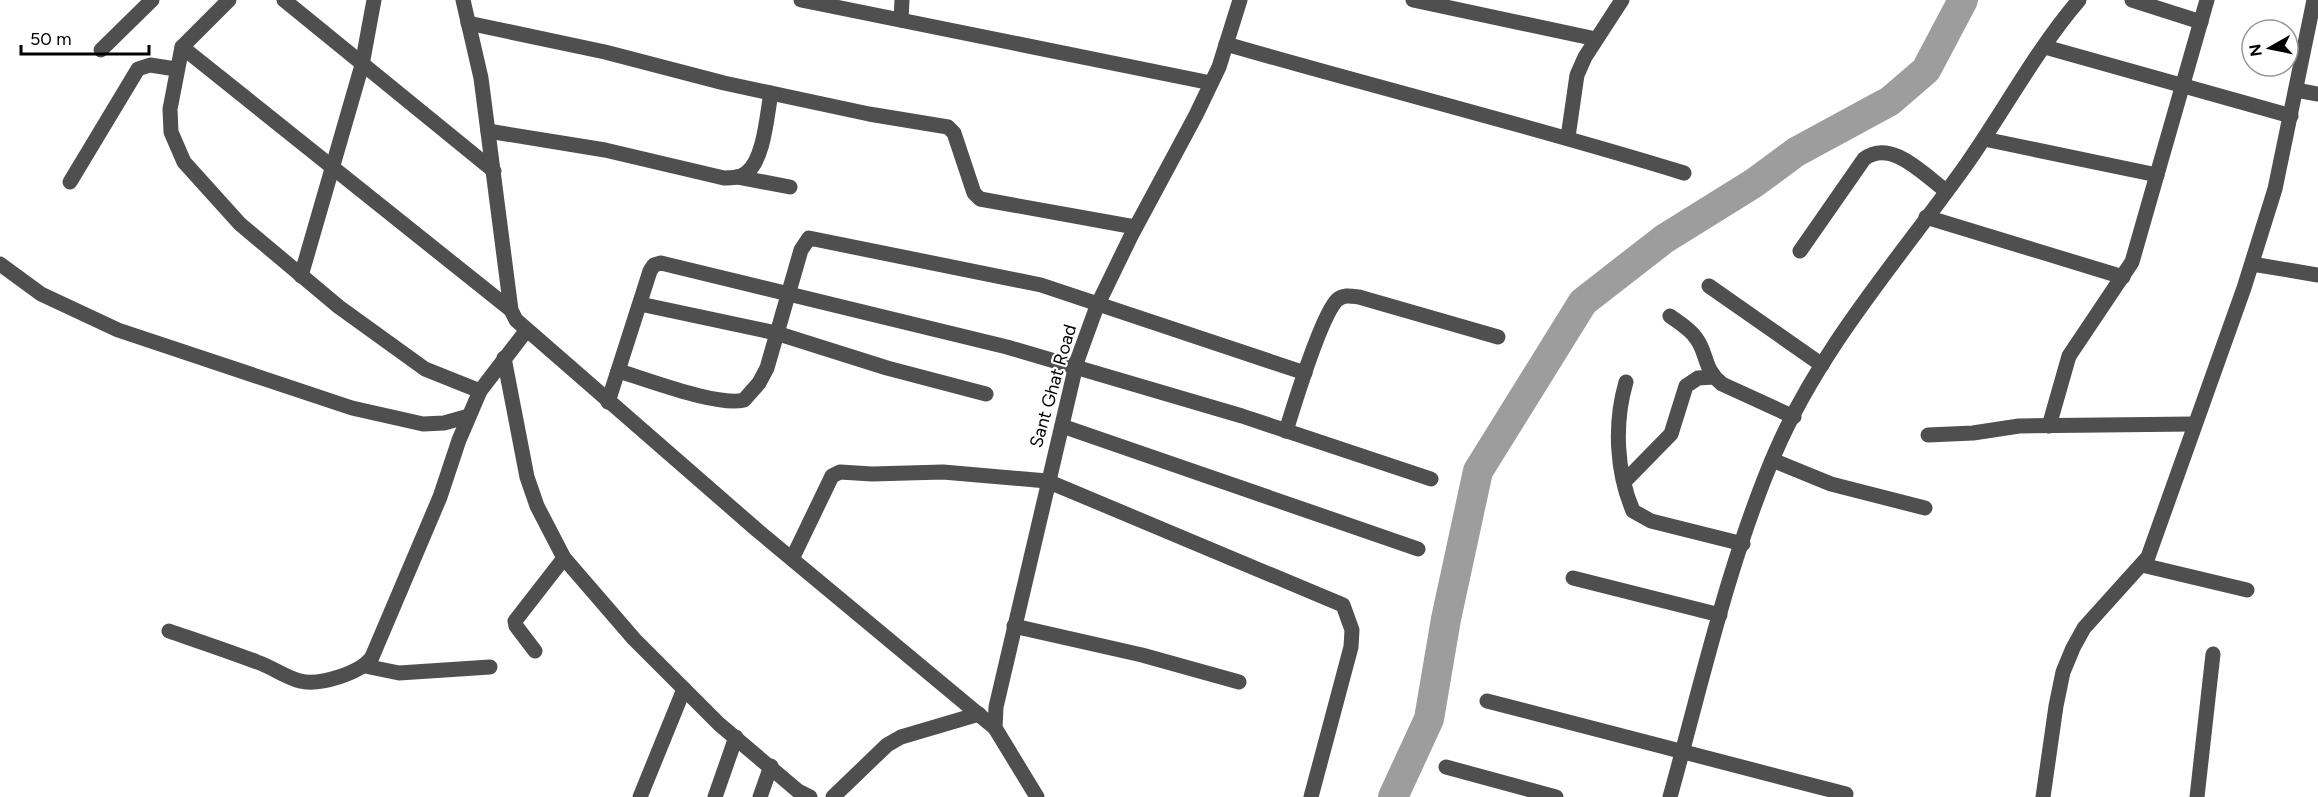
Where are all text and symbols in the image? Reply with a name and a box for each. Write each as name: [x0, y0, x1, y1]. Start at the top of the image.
scale bar: [21, 18, 148, 56]
north arrow: [2240, 18, 2300, 78]
text: 50 m: [30, 28, 72, 50]
text: N: [2245, 43, 2266, 58]
street label: Sant Ghat Road: [1025, 322, 1081, 450]

